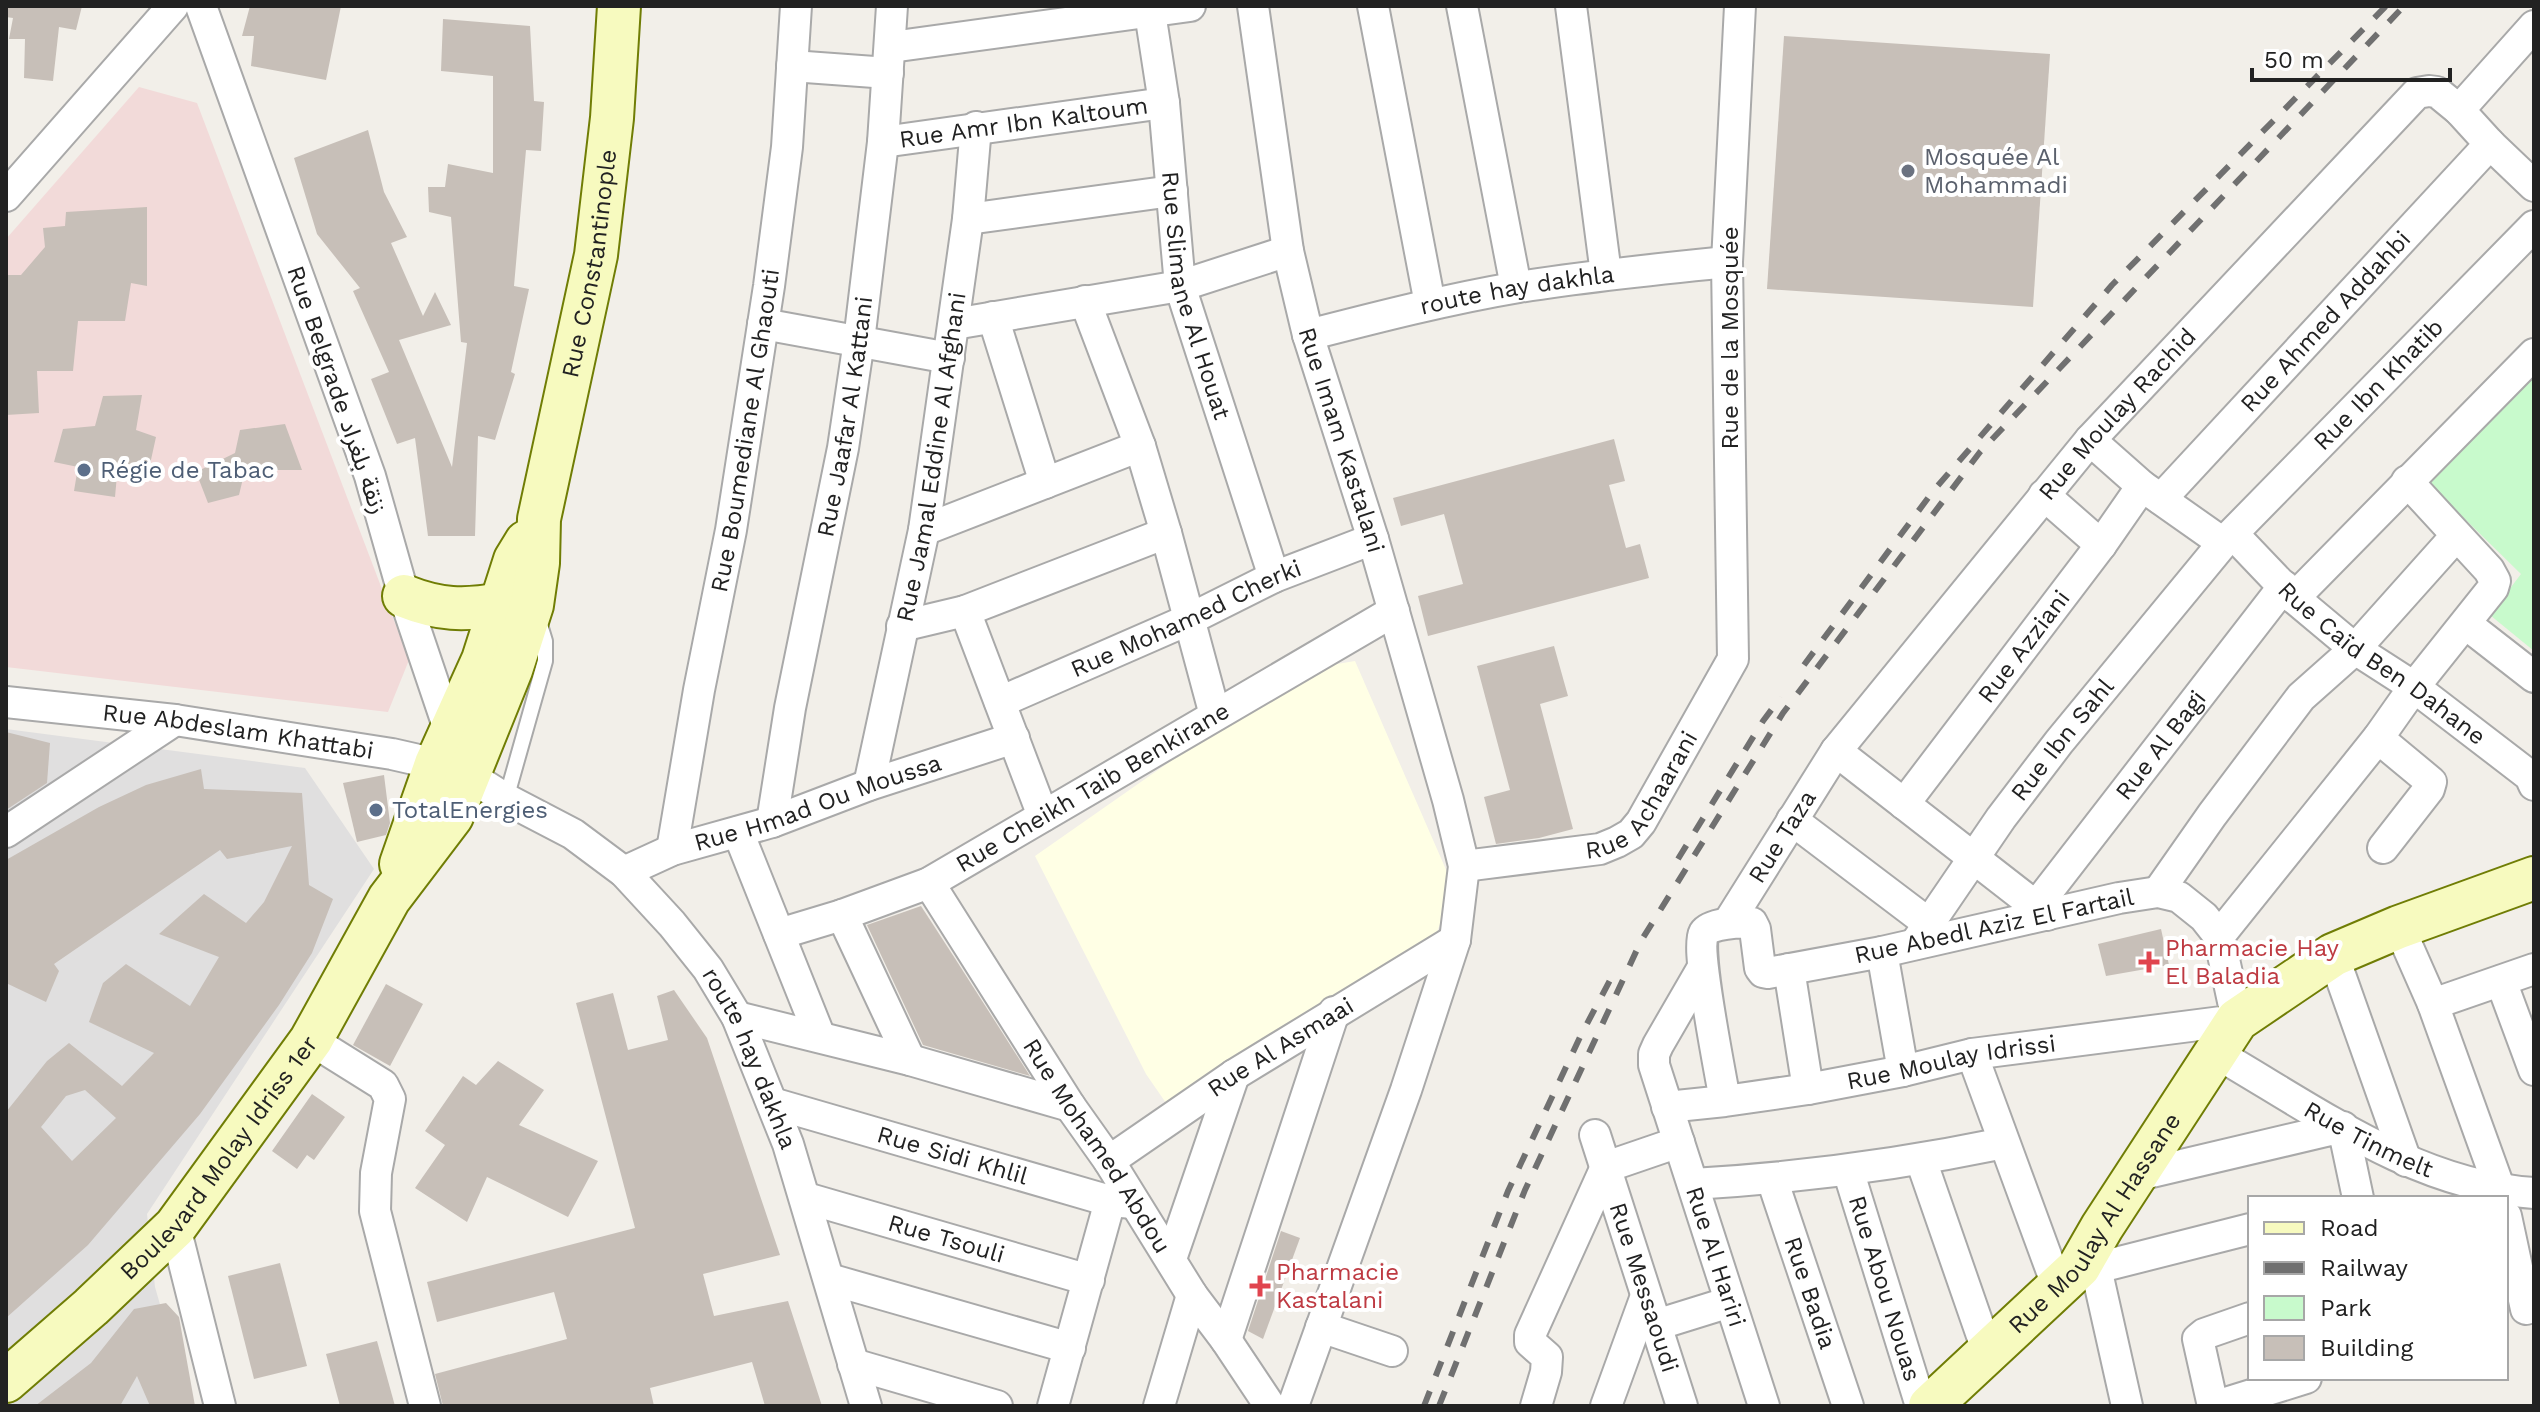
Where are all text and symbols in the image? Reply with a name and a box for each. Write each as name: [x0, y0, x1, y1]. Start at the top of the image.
scale bar: [2252, 32, 2450, 82]
text: 50 m: [2264, 46, 2324, 74]
street label: Rue Amr Ibn Kaltoum: [897, 91, 1150, 154]
place label: Mosquée Al Mohammadi: [1924, 143, 2068, 199]
street label: Rue Constantinople: [556, 148, 622, 380]
marker: Mosquée Al Mohammadi: [1899, 162, 1917, 180]
street label: Rue Slimane Al Houat: [1156, 170, 1236, 423]
street label: Rue Ahmed Addahbi: [2235, 225, 2416, 418]
street label: Rue de la Mosquée: [1716, 226, 1744, 450]
street label: route hay dakhla: [1417, 260, 1616, 321]
street label: Rue Belgrade زنقة بلغراد: [281, 262, 393, 518]
street label: Rue Boumediane Al Ghaouti: [705, 267, 785, 595]
street label: Rue Jamal Eddine Al Afghani: [891, 290, 971, 625]
street label: Rue Jaafar Al Kattani: [811, 295, 878, 539]
street label: Rue Ibn Khatib: [2308, 313, 2449, 456]
street label: Rue Moulay Rachid: [2033, 323, 2202, 506]
street label: Rue Imam Kastalani: [1292, 324, 1390, 556]
place label: Régie de Tabac: [100, 456, 275, 484]
marker: Régie de Tabac: [75, 461, 93, 479]
street label: Rue Mohamed Cherki: [1066, 554, 1305, 683]
street label: Rue Caïd Ben Dahane: [2272, 576, 2491, 751]
street label: Rue Azziani: [1972, 584, 2076, 708]
street label: Rue Ibn Sahl: [2005, 672, 2120, 807]
street label: Rue Al Bagi: [2110, 685, 2212, 805]
street label: Rue Cheikh Taib Benkirane: [951, 697, 1234, 878]
street label: Rue Abdeslam Khattabi: [101, 698, 376, 765]
street label: Rue Achaarani: [1584, 726, 1703, 865]
street label: Rue Hmad Ou Moussa: [691, 749, 945, 857]
street label: Rue Taza: [1743, 785, 1822, 888]
place label: TotalEnergies: [392, 796, 548, 824]
marker: TotalEnergies: [367, 801, 385, 819]
street label: Rue Abedl Aziz El Fartail: [1852, 883, 2137, 969]
place label: Pharmacie Hay El Baladia: [2165, 934, 2340, 990]
marker: Pharmacie Hay El Baladia: [2140, 953, 2158, 971]
street label: route hay dakhla: [696, 962, 803, 1153]
street label: Rue Al Asmaai: [1202, 991, 1358, 1103]
street label: Rue Moulay Idrissi: [1844, 1029, 2057, 1095]
street label: Boulevard Molay Idriss 1er: [114, 1030, 323, 1286]
street label: Rue Mohamed Abdou: [1017, 1034, 1177, 1258]
street label: Rue Tinmelt: [2299, 1095, 2437, 1184]
street label: Rue Moulay Al Hassane: [2003, 1108, 2187, 1339]
street label: Rue Sidi Khlil: [874, 1120, 1032, 1191]
street label: Rue Al Hariri: [1680, 1183, 1751, 1330]
street label: Rue Abou Nouas: [1843, 1192, 1927, 1385]
legend: [2248, 1196, 2508, 1380]
street label: Rue Messaoudi: [1604, 1199, 1684, 1376]
street label: Rue Tsouli: [885, 1209, 1008, 1269]
text: Road: [2320, 1214, 2379, 1242]
street label: Rue Badia: [1778, 1233, 1842, 1353]
text: Railway: [2320, 1254, 2409, 1282]
place label: Pharmacie Kastalani: [1276, 1258, 1399, 1314]
marker: Pharmacie Kastalani: [1251, 1277, 1269, 1295]
text: Park: [2320, 1294, 2372, 1322]
text: Building: [2320, 1334, 2413, 1362]

